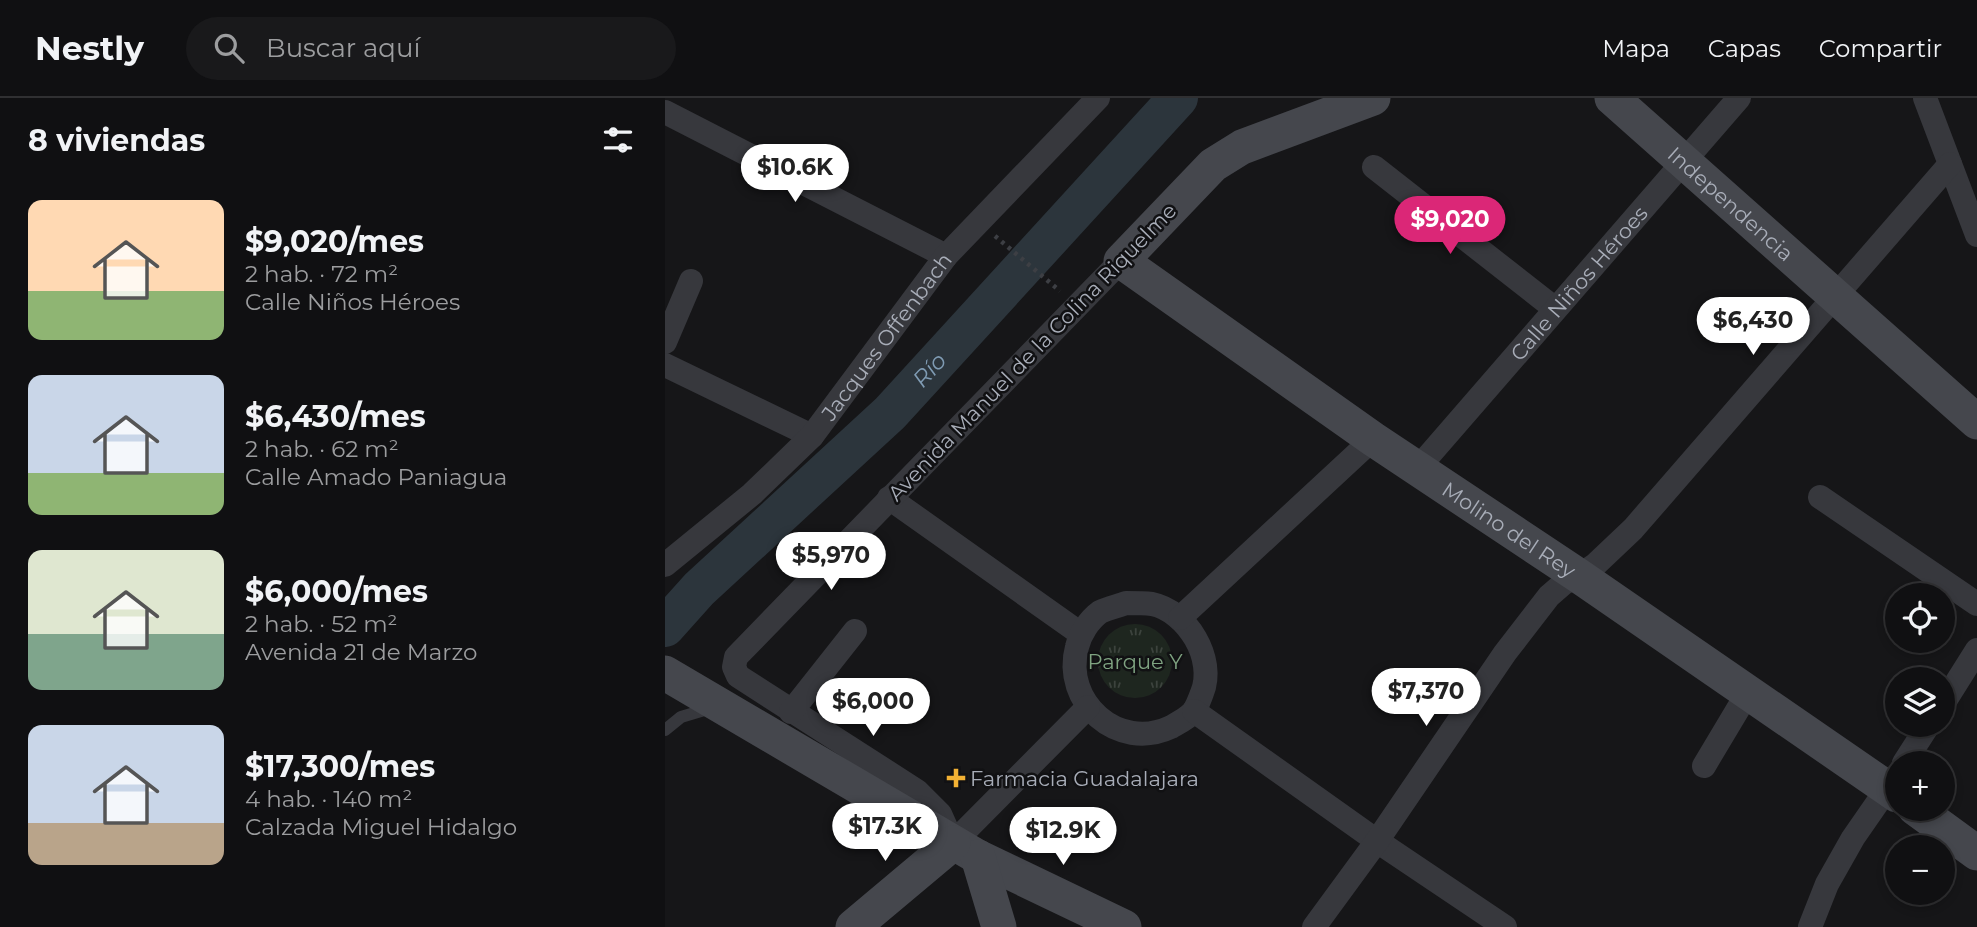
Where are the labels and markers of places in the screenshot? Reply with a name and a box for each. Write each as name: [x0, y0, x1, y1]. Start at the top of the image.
pin: $10.6K: [738, 144, 852, 204]
pin: $9,020: [1393, 197, 1507, 256]
pin: $6,430: [1696, 298, 1810, 357]
pin: $5,970: [774, 532, 888, 592]
pin: $7,370: [1369, 668, 1483, 728]
pin: $6,000: [816, 678, 930, 738]
place label: Farmacia Guadalajara: [970, 766, 1199, 791]
marker: Farmacia Guadalajara: [948, 770, 964, 786]
pin: $17.3K: [828, 804, 942, 863]
pin: $12.9K: [1006, 808, 1120, 867]

